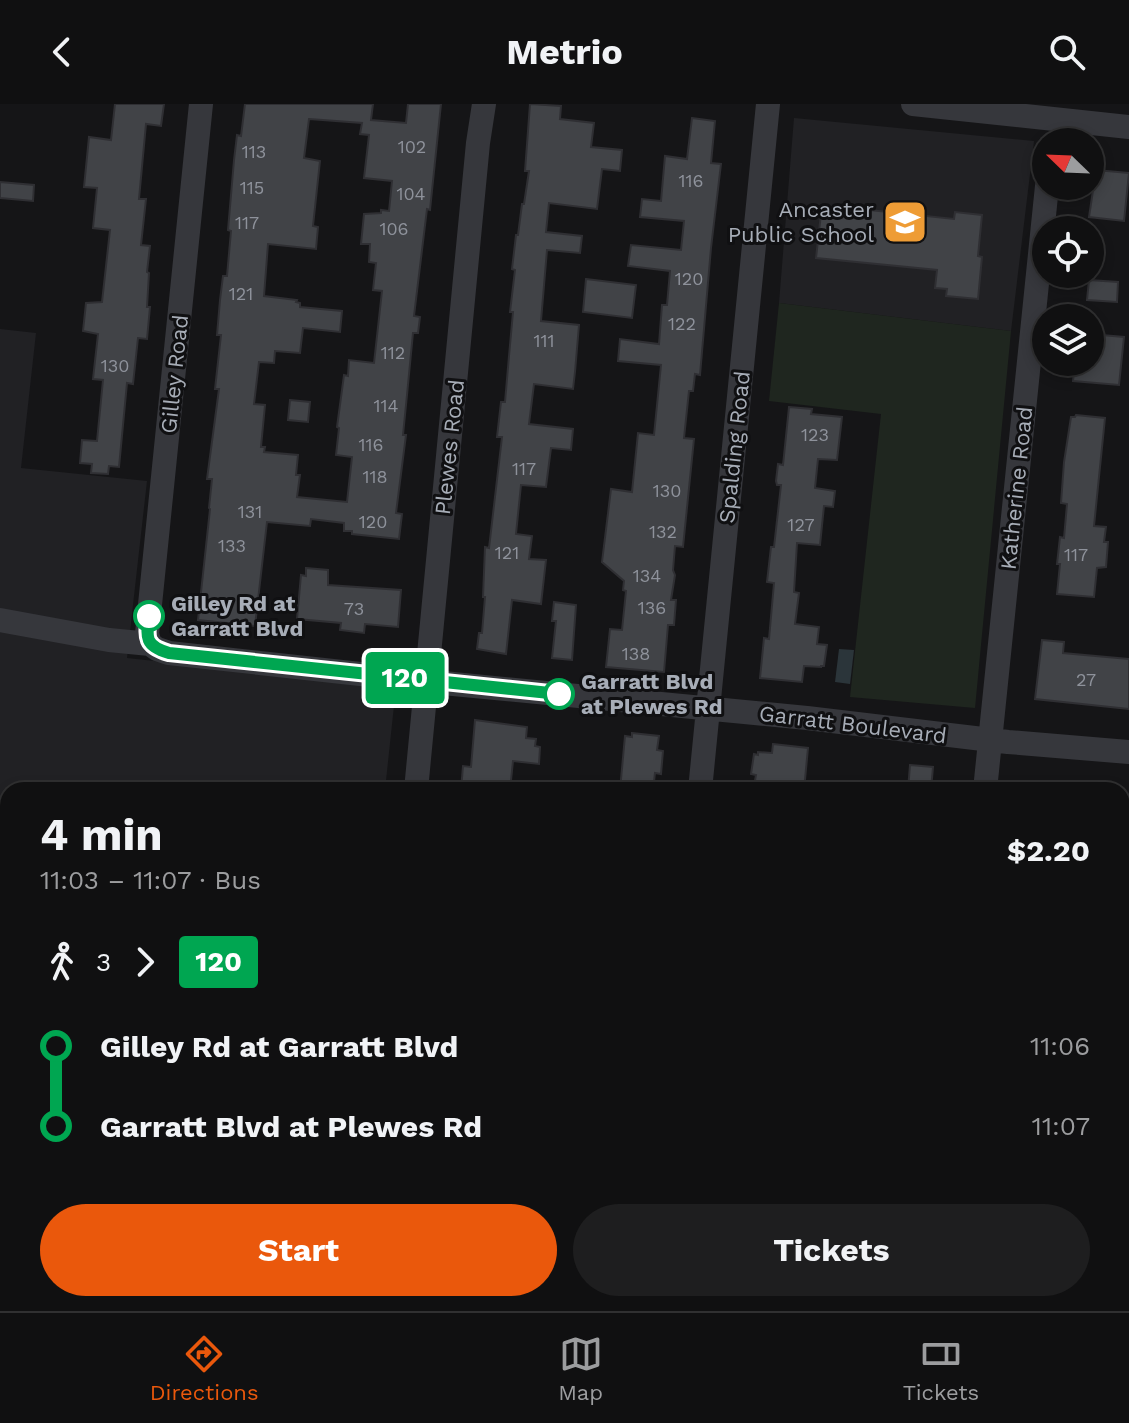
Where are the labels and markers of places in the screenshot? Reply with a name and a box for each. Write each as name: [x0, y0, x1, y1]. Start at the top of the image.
place label: Ancaster Public School: [728, 197, 874, 247]
school or university icon: Ancaster Public School: [881, 198, 929, 246]
place label: Gilley Rd at Garratt Blvd: [171, 591, 303, 641]
marker: Gilley Rd at Garratt Blvd: [134, 601, 164, 631]
place label: Garratt Blvd at Plewes Rd: [581, 669, 723, 719]
marker: Garratt Blvd at Plewes Rd: [544, 679, 574, 709]

